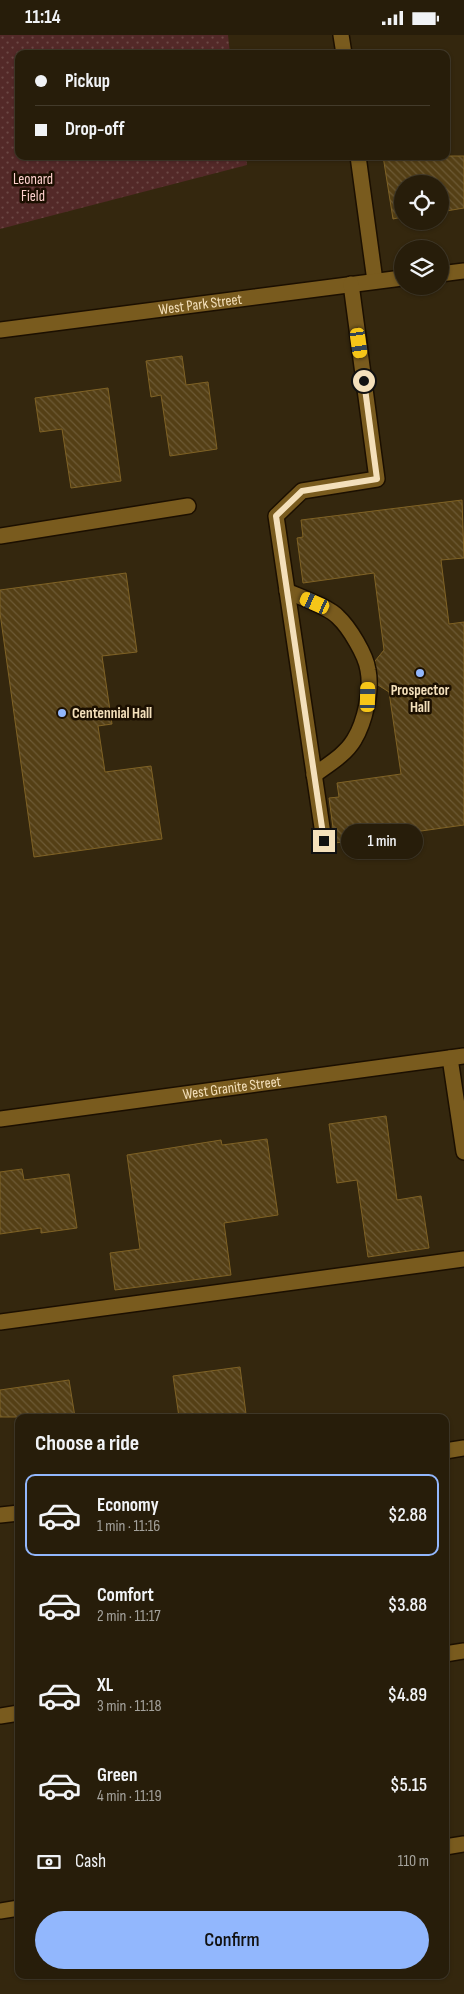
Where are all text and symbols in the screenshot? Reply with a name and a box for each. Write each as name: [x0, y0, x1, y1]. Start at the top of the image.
text: 11:14: [25, 6, 61, 29]
text: Pickup: [65, 70, 110, 93]
text: Drop-off: [65, 118, 125, 141]
park label: Leonard Field: [13, 170, 53, 206]
map controls: [394, 175, 449, 295]
button: locate: [394, 175, 449, 230]
button: layers: [394, 240, 449, 295]
street label: West Park Street: [157, 289, 244, 319]
car: [349, 327, 368, 359]
route start: [353, 370, 375, 392]
car: [298, 590, 331, 616]
marker: Prospector Hall: [414, 667, 426, 679]
place label: Prospector Hall: [391, 681, 450, 717]
car: [360, 682, 375, 712]
place label: Centennial Hall: [72, 704, 152, 723]
marker: Centennial Hall: [56, 707, 68, 719]
callout: 1 min: [342, 823, 424, 859]
route end: [313, 830, 335, 852]
text: 1 min: [367, 832, 397, 851]
street label: West Granite Street: [182, 1071, 283, 1104]
text: Choose a ride: [35, 1430, 139, 1457]
icon: car: [37, 1493, 82, 1538]
text: Economy: [97, 1494, 159, 1517]
text: $2.88: [388, 1504, 427, 1527]
text: 1 min · 11:16: [97, 1517, 160, 1536]
icon: car: [37, 1583, 82, 1628]
text: Comfort: [97, 1584, 154, 1607]
text: $3.88: [388, 1594, 427, 1617]
text: 2 min · 11:17: [97, 1607, 161, 1626]
icon: car: [37, 1673, 82, 1718]
text: XL: [97, 1674, 113, 1697]
text: $4.89: [387, 1684, 427, 1707]
text: 3 min · 11:18: [97, 1697, 161, 1716]
icon: car: [37, 1763, 82, 1808]
text: Green: [97, 1764, 137, 1787]
text: $5.15: [390, 1774, 427, 1797]
text: 4 min · 11:19: [97, 1787, 162, 1806]
icon: cash: [35, 1848, 63, 1876]
text: Cash: [75, 1850, 106, 1873]
text: 110 m: [398, 1852, 429, 1871]
button: Confirm: [35, 1911, 429, 1969]

